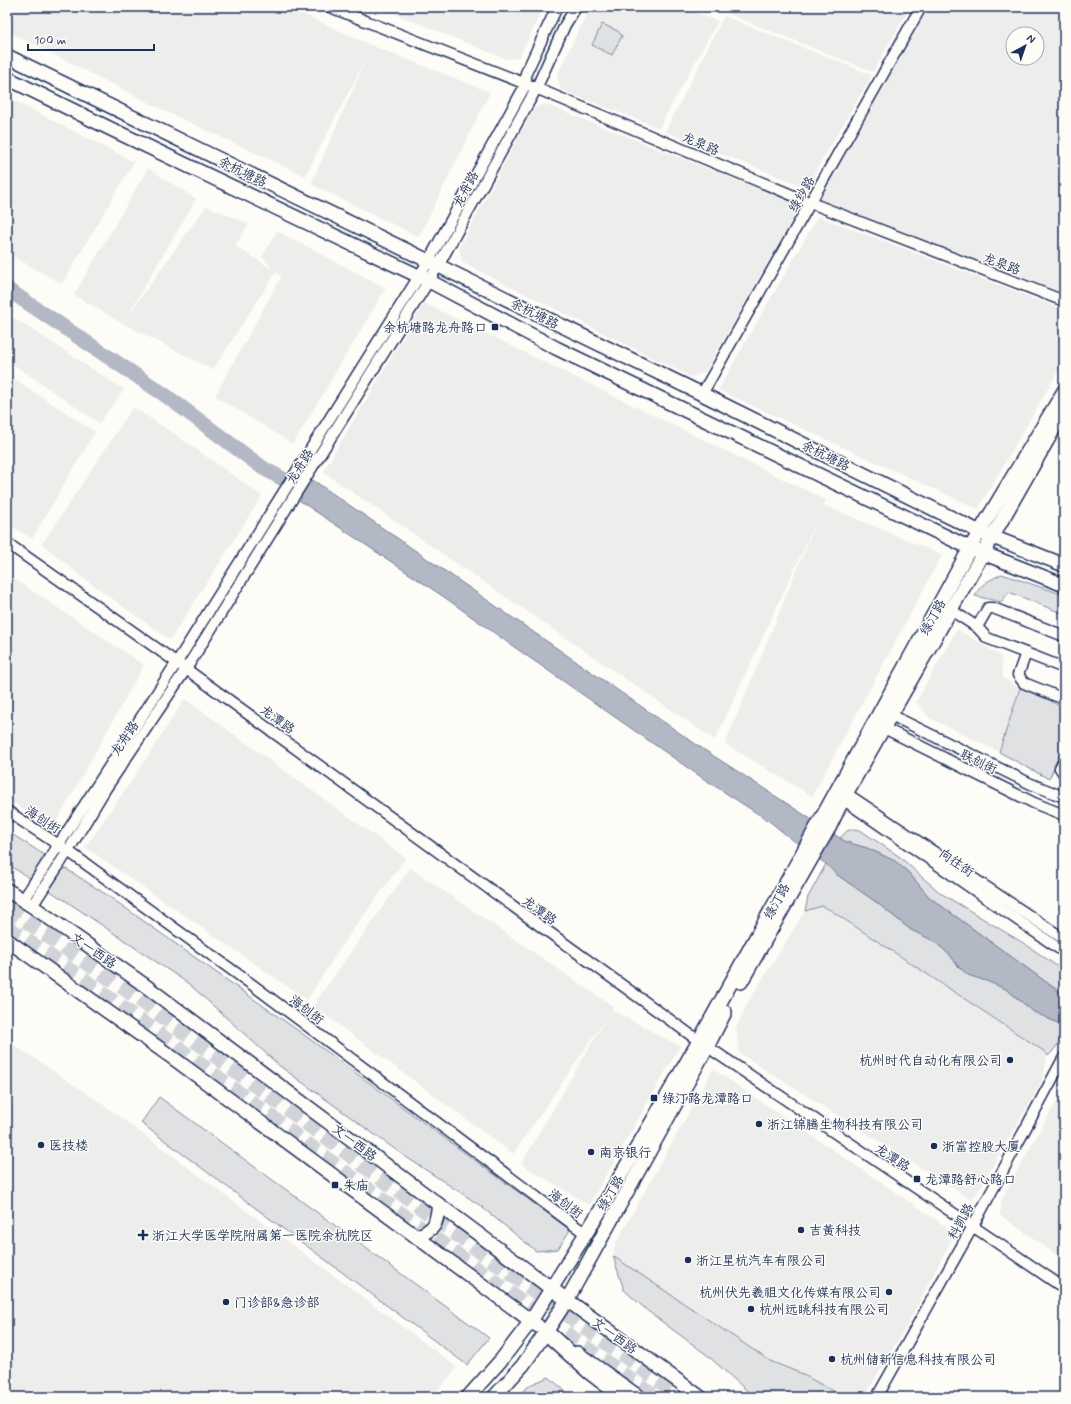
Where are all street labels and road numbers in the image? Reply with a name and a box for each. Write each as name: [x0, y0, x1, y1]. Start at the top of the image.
street label: 龙泉路: [679, 129, 722, 160]
street label: 余杭塘路: [215, 153, 269, 191]
street label: 龙舟路: [450, 168, 483, 211]
street label: 绿纱路: [785, 174, 819, 216]
street label: 龙泉路: [980, 249, 1023, 279]
street label: 余杭塘路: [507, 295, 561, 333]
street label: 余杭塘路: [798, 437, 852, 475]
street label: 龙舟路: [283, 446, 318, 488]
street label: 绿汀路: [916, 597, 950, 639]
street label: 龙潭路: [256, 702, 298, 739]
street label: 龙舟路: [107, 718, 143, 760]
street label: 联创街: [957, 746, 1000, 779]
street label: 海创街: [21, 803, 63, 838]
street label: 向往街: [935, 845, 977, 881]
street label: 绿汀路: [760, 881, 794, 923]
street label: 龙潭路: [518, 893, 560, 930]
street label: 文一西路: [67, 929, 119, 973]
street label: 海创街: [285, 992, 327, 1029]
street label: 文一西路: [328, 1121, 380, 1166]
street label: 龙潭路: [871, 1140, 913, 1176]
street label: 绿汀路: [594, 1173, 628, 1215]
street label: 海创街: [544, 1186, 586, 1223]
street label: 科凯路: [944, 1201, 978, 1243]
street label: 文一西路: [588, 1314, 640, 1358]

